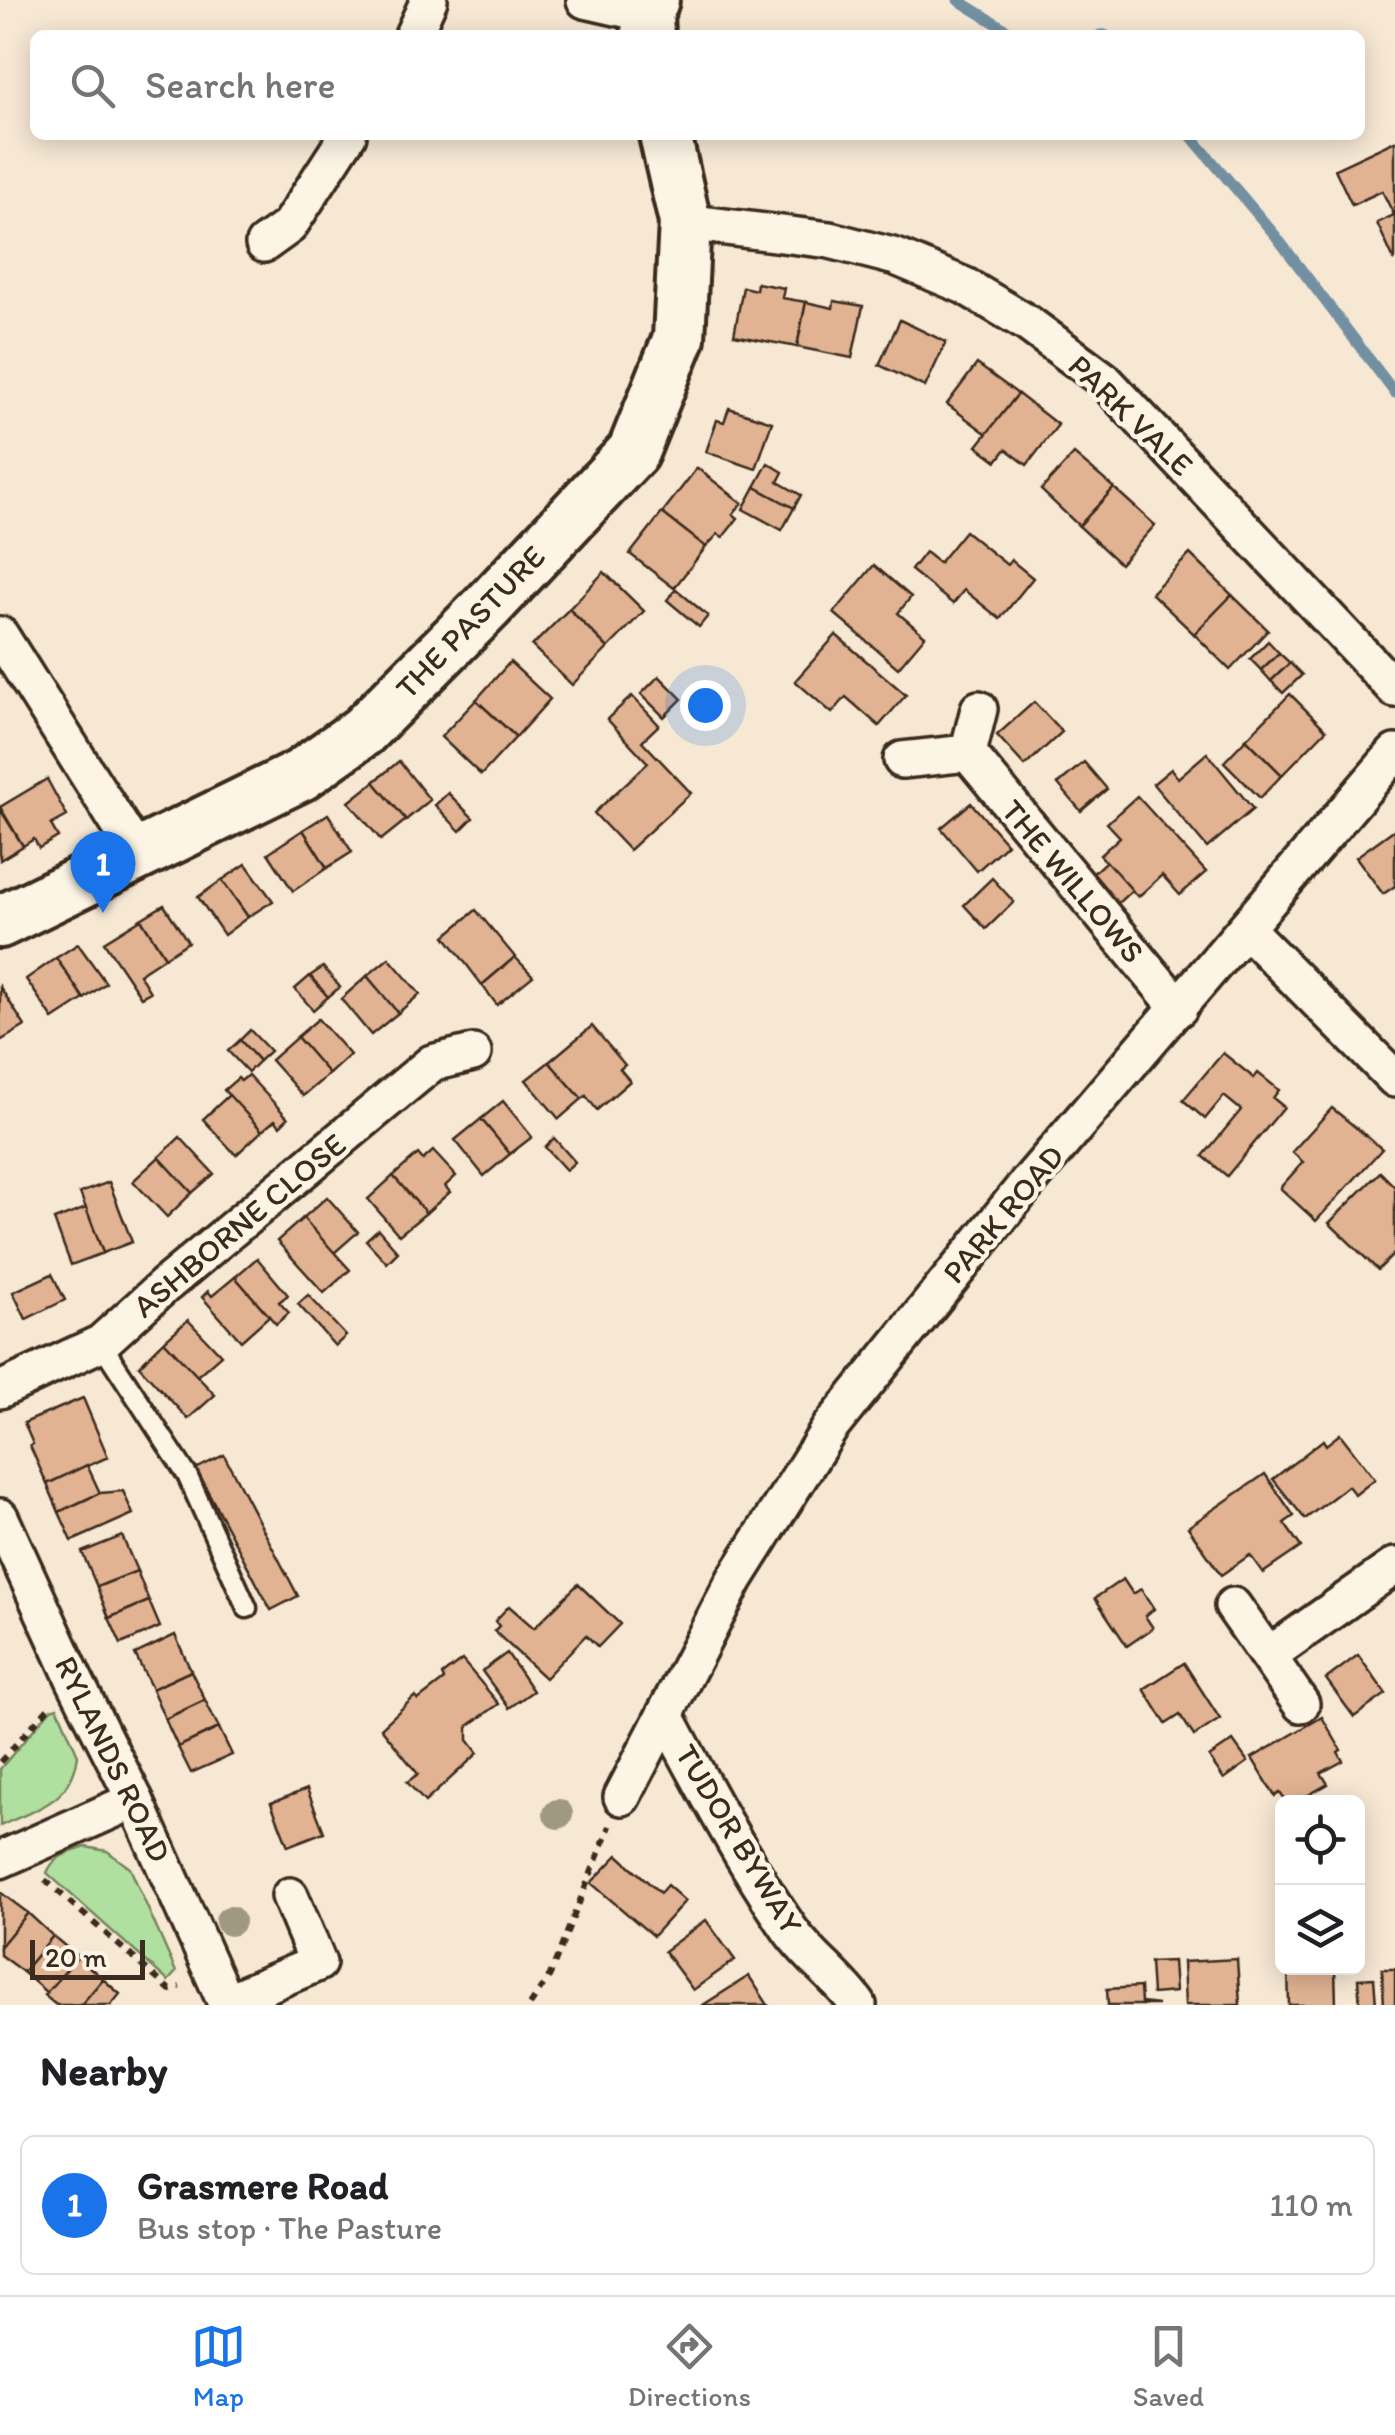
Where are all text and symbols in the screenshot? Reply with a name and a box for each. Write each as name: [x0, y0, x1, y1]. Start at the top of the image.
search box: [30, 30, 1365, 140]
icon: search: [65, 58, 120, 113]
text: Search here: [145, 62, 336, 108]
street label: PARK VALE: [1061, 346, 1201, 484]
street label: THE PASTURE: [387, 537, 553, 707]
your location: [680, 680, 731, 731]
street label: THE WILLOWS: [994, 792, 1152, 970]
pin: 1: [70, 830, 136, 913]
street label: ASHBORNE CLOSE: [125, 1125, 353, 1325]
street label: PARK ROAD: [934, 1137, 1072, 1291]
street label: RYLANDS ROAD: [47, 1650, 179, 1868]
street label: TUDOR BYWAY: [668, 1737, 810, 1941]
map controls: [1275, 1795, 1365, 1975]
button: locate: [1275, 1795, 1365, 1885]
button: layers: [1275, 1885, 1365, 1975]
scale bar: [30, 1935, 145, 1980]
text: 20 m: [45, 1940, 107, 1974]
text: Nearby: [40, 2045, 167, 2096]
text: Grasmere Road: [137, 2163, 388, 2209]
text: 1: [67, 2186, 82, 2224]
text: 110 m: [1269, 2186, 1353, 2224]
text: Bus stop · The Pasture: [137, 2209, 442, 2247]
tab: Map: [191, 2319, 246, 2413]
tab: Directions: [628, 2319, 751, 2413]
tab: Saved: [1133, 2319, 1204, 2413]

